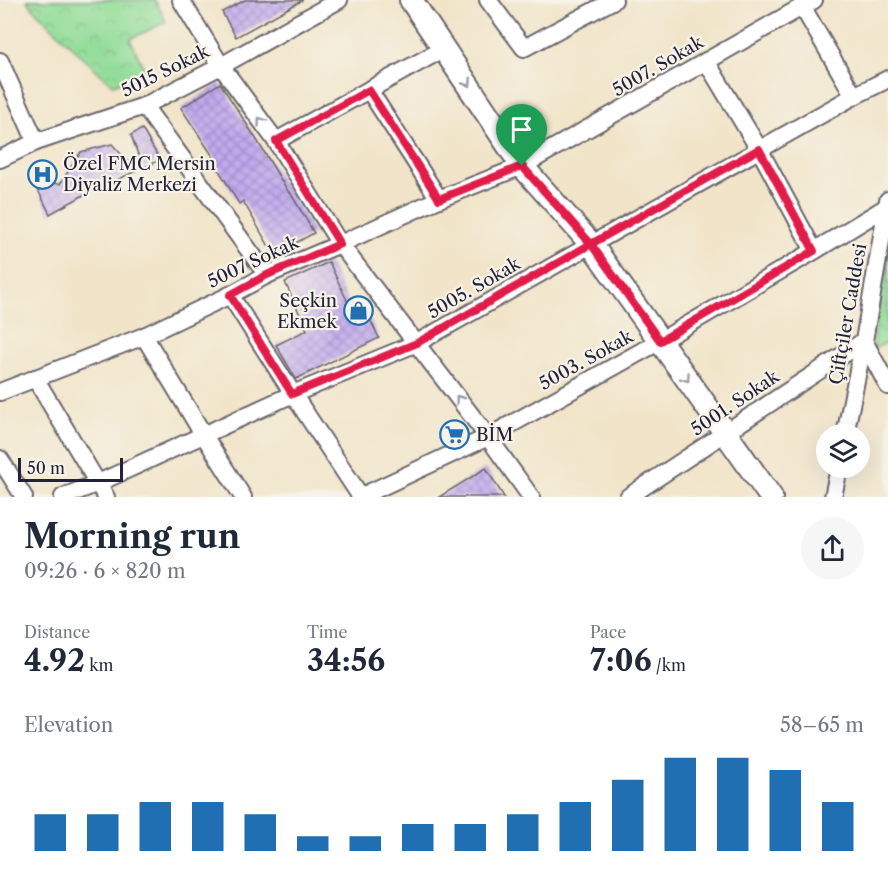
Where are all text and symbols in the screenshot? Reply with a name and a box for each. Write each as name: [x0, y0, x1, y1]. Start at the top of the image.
street label: 5007. Sokak: [608, 30, 709, 101]
street label: 5015 Sokak: [117, 40, 214, 102]
one-way arrow: [461, 76, 472, 87]
pin: [496, 104, 547, 166]
icon: arrive: [505, 113, 538, 146]
one-way arrow: [257, 117, 268, 128]
place label: Özel FMC Mersin Diyaliz Merkezi: [63, 152, 216, 196]
hospital icon: Özel FMC Mersin Diyaliz Merkezi: [26, 158, 58, 190]
street label: 5007 Sokak: [204, 231, 304, 293]
street label: Çiftçiler Caddesi: [825, 241, 871, 386]
street label: 5005. Sokak: [424, 252, 526, 323]
place label: Seçkin Ekmek: [277, 290, 339, 333]
shop icon: Seçkin Ekmek: [342, 295, 374, 327]
street label: 5003. Sokak: [535, 324, 638, 395]
street label: 5001. Sokak: [687, 365, 785, 440]
one-way arrow: [679, 371, 690, 382]
one-way arrow: [456, 395, 467, 406]
supermarket icon: BİM: [439, 419, 471, 451]
place label: BİM: [476, 423, 513, 446]
map controls: [816, 424, 870, 478]
button: layers: [816, 424, 870, 478]
scale bar: [18, 455, 123, 483]
text: 50 m: [27, 458, 65, 478]
text: Morning run: [24, 516, 240, 557]
button: share: [801, 517, 864, 580]
text: 09:26 · 6 × 820 m: [24, 559, 186, 583]
text: Distance: [24, 622, 90, 642]
text: Time: [307, 622, 347, 642]
text: Pace: [590, 622, 626, 642]
text: 4.92: [24, 642, 85, 679]
text: 34:56: [307, 642, 385, 679]
text: 7:06: [590, 642, 652, 679]
text: km: [85, 655, 113, 675]
text: /km: [652, 655, 686, 675]
text: Elevation: [24, 713, 113, 737]
text: 58–65 m: [780, 713, 864, 737]

